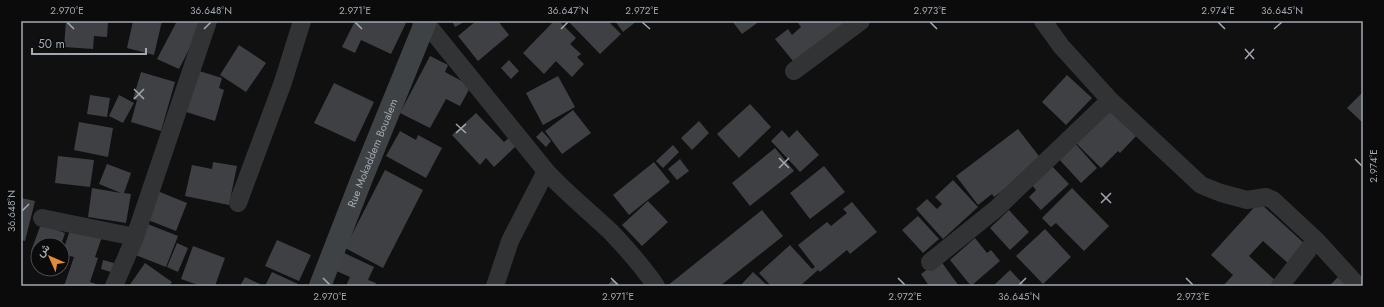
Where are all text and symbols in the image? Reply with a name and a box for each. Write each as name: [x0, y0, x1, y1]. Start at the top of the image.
text: 2.970°E: [50, 3, 84, 18]
text: 36.648°N: [190, 3, 232, 18]
text: 2.971°E: [339, 3, 371, 18]
text: 36.647°N: [547, 3, 589, 18]
text: 2.972°E: [625, 3, 659, 18]
text: 2.973°E: [913, 3, 947, 18]
text: 2.974°E: [1201, 3, 1235, 18]
text: 36.645°N: [1261, 3, 1303, 18]
scale bar: [32, 30, 146, 56]
text: 50 m: [38, 35, 65, 53]
street label: Rue Mokaddem Boualem: [343, 96, 402, 210]
text: 2.974°E: [1366, 149, 1381, 183]
text: 36.648°N: [4, 190, 19, 232]
north arrow: [30, 237, 70, 277]
text: ش: [33, 240, 53, 260]
text: 2.970°E: [313, 289, 347, 304]
text: 2.971°E: [602, 289, 634, 304]
text: 2.972°E: [888, 289, 922, 304]
text: 36.645°N: [998, 289, 1040, 304]
text: 2.973°E: [1176, 289, 1210, 304]

